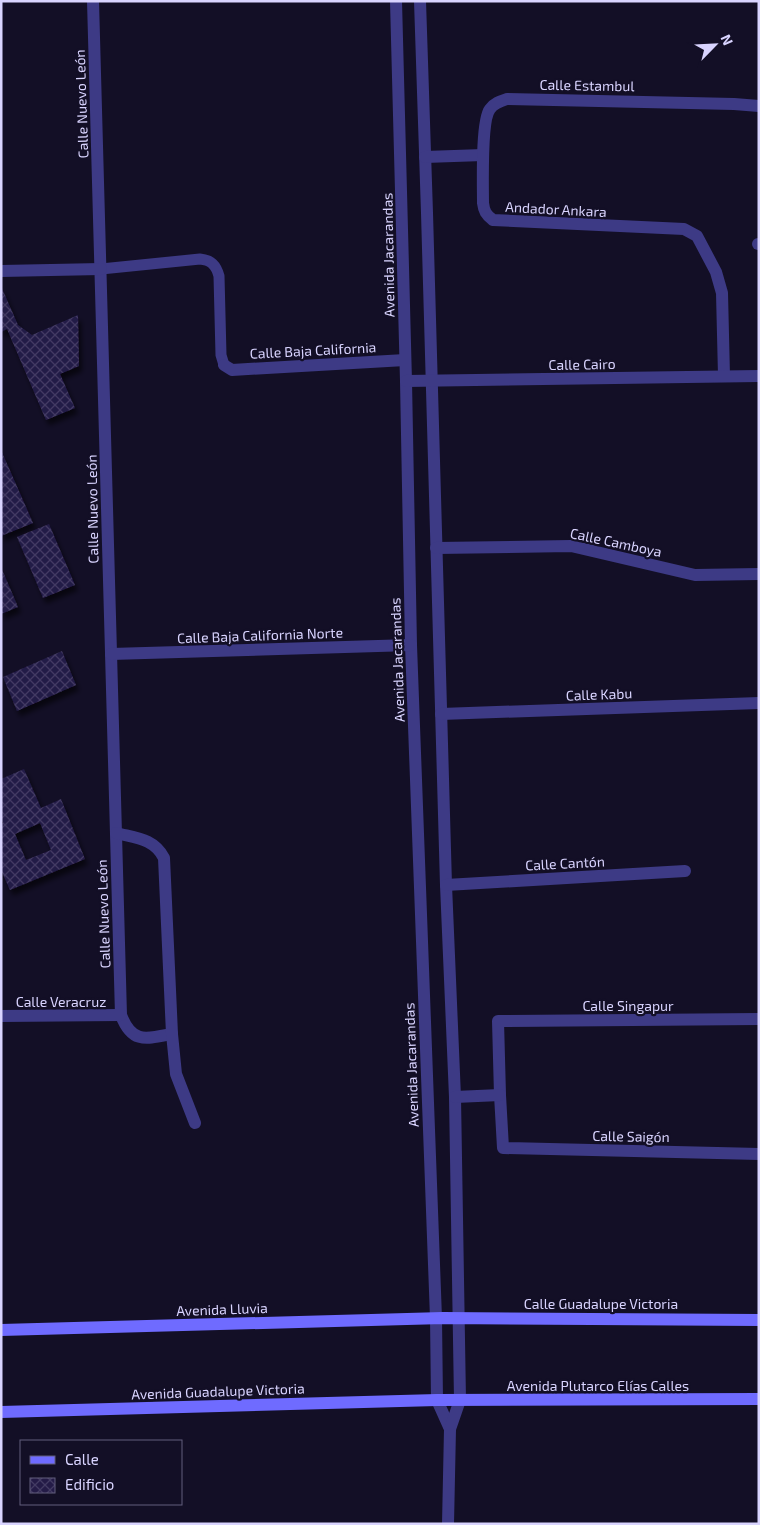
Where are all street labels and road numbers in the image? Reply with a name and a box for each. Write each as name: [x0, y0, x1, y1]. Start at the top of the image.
street label: Calle Nuevo León: [71, 49, 91, 159]
street label: Calle Estambul: [539, 76, 635, 94]
street label: Avenida Jacarandas: [378, 193, 398, 317]
street label: Andador Ankara: [505, 198, 607, 220]
street label: Calle Baja California: [249, 338, 377, 362]
street label: Calle Cairo: [548, 355, 616, 373]
street label: Calle Nuevo León: [83, 454, 101, 564]
street label: Calle Camboya: [569, 524, 663, 560]
street label: Avenida Jacarandas: [386, 597, 408, 723]
street label: Calle Baja California Norte: [177, 624, 343, 646]
street label: Calle Kabu: [565, 684, 633, 704]
street label: Calle Cantón: [525, 852, 605, 874]
street label: Calle Nuevo León: [93, 859, 113, 969]
street label: Calle Veracruz: [16, 993, 106, 1010]
street label: Calle Singapur: [582, 997, 674, 1014]
street label: Avenida Jacarandas: [400, 1002, 422, 1128]
street label: Calle Saigón: [592, 1127, 670, 1145]
street label: Calle Guadalupe Victoria: [524, 1295, 678, 1312]
street label: Avenida Lluvia: [176, 1299, 268, 1319]
street label: Avenida Plutarco Elías Calles: [507, 1377, 689, 1394]
street label: Avenida Guadalupe Victoria: [131, 1379, 305, 1403]

